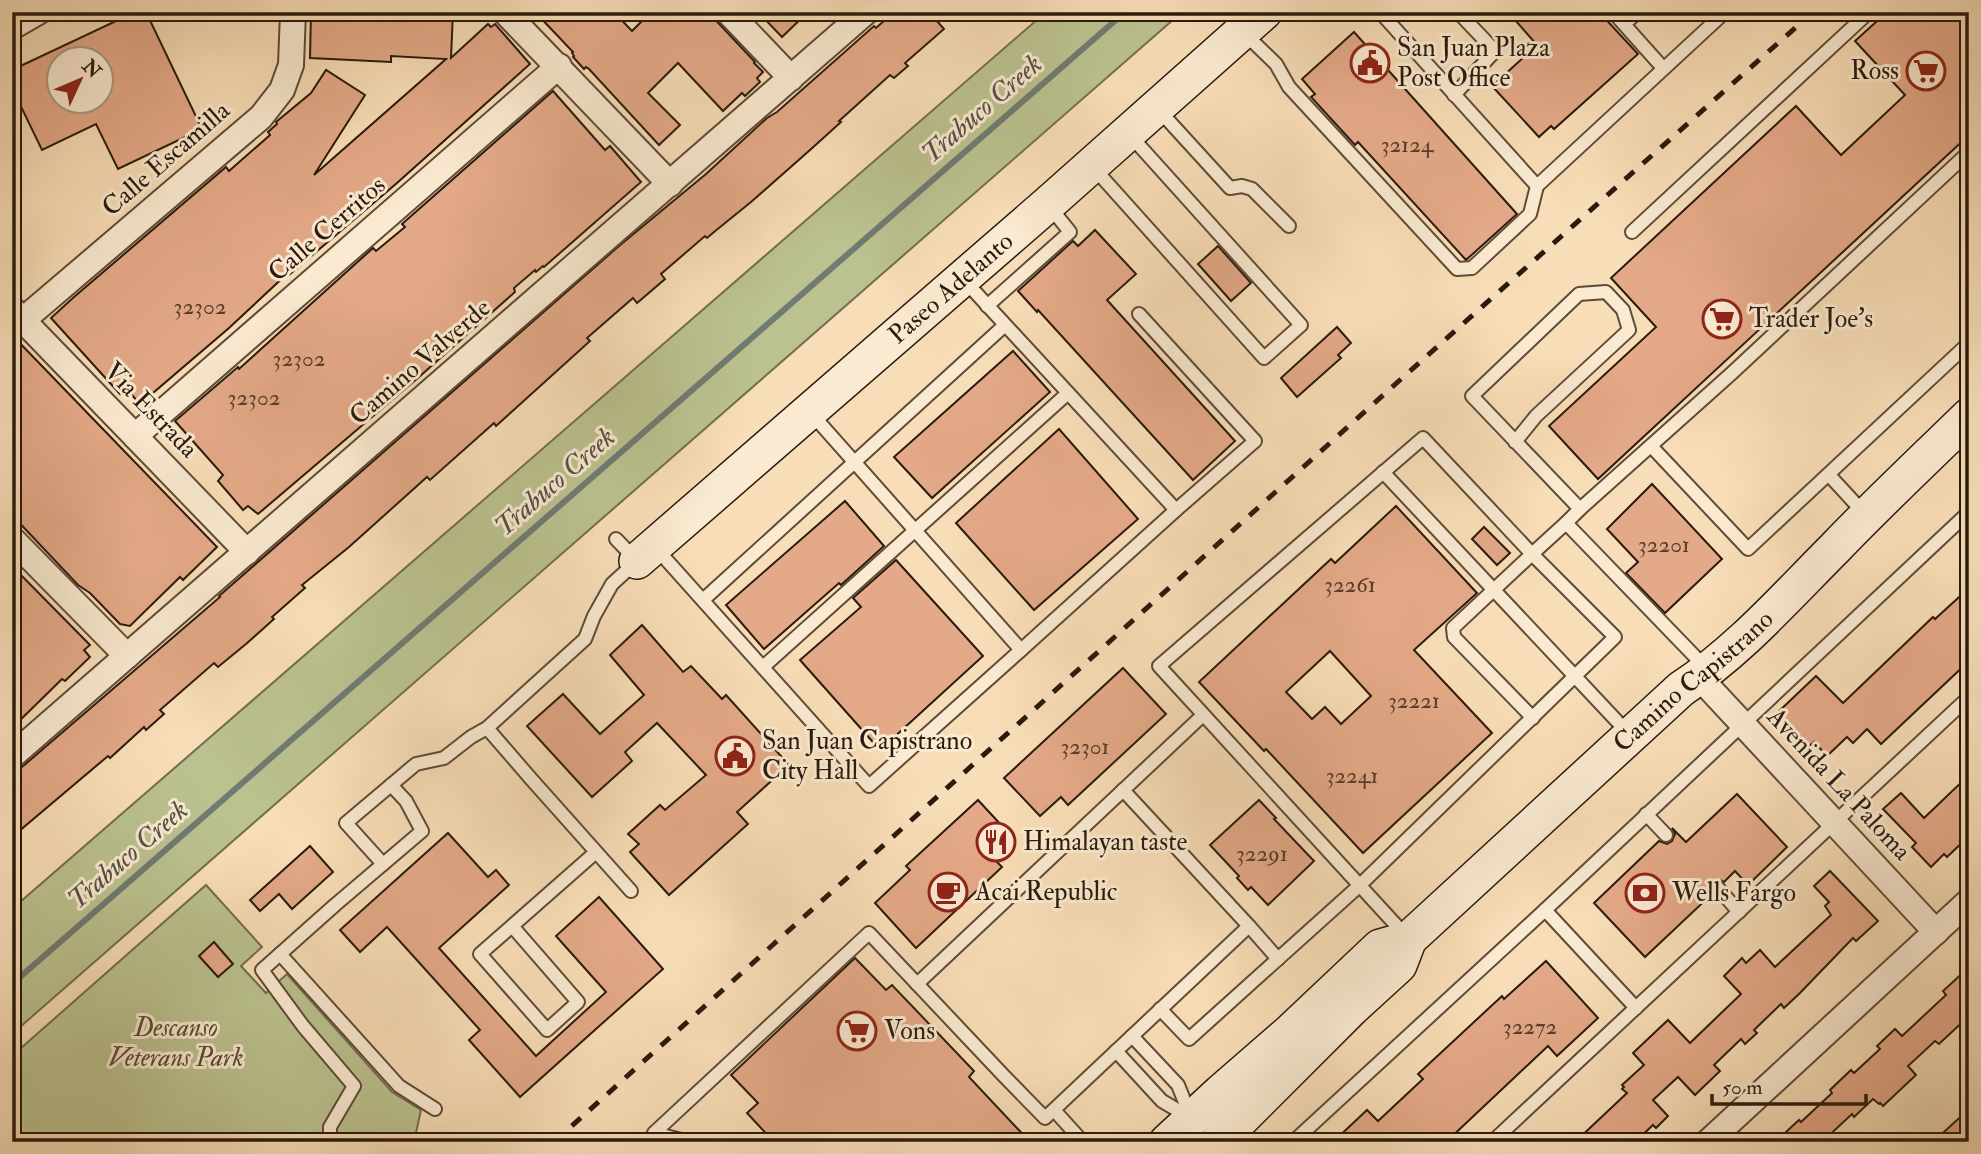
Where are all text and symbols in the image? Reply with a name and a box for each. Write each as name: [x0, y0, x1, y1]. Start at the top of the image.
place label: San Juan Plaza Post Office: [1397, 32, 1550, 94]
public building icon: San Juan Plaza Post Office: [1349, 42, 1391, 84]
north arrow: [46, 46, 116, 116]
water label: Trabuco Creek: [914, 47, 1050, 171]
supermarket icon: Ross: [1905, 50, 1947, 92]
text: N: [76, 54, 107, 84]
place label: Ross: [1850, 55, 1899, 87]
street label: Calle Escamilla: [95, 95, 237, 223]
house number: 32124: [1381, 130, 1435, 159]
street label: Calle Cerritos: [262, 169, 392, 289]
street label: Paseo Adelanto: [882, 225, 1020, 351]
house number: 32302: [174, 292, 226, 321]
street label: Camino Valverde: [343, 292, 497, 432]
supermarket icon: Trader Joe's: [1701, 298, 1743, 340]
place label: Trader Joe's: [1749, 303, 1873, 335]
house number: 32302: [273, 344, 325, 373]
street label: Via Estrada: [97, 355, 205, 465]
house number: 32302: [228, 383, 280, 412]
water label: Trabuco Creek: [487, 420, 623, 544]
house number: 32201: [1638, 530, 1690, 559]
house number: 32261: [1324, 570, 1376, 599]
street label: Camino Capistrano: [1607, 604, 1780, 759]
house number: 32221: [1388, 686, 1440, 715]
street label: Avenida La Paloma: [1759, 700, 1918, 867]
place label: San Juan Capistrano City Hall: [762, 725, 972, 787]
house number: 32301: [1060, 732, 1110, 761]
public building icon: San Juan Capistrano City Hall: [714, 735, 756, 777]
house number: 32241: [1326, 761, 1378, 790]
water label: Trabuco Creek: [60, 793, 196, 917]
restaurant icon: Himalayan taste: [975, 821, 1017, 863]
place label: Himalayan taste: [1023, 826, 1188, 858]
house number: 32291: [1236, 839, 1288, 868]
cafe icon: Acai Republic: [927, 871, 969, 913]
bank icon: Wells Fargo: [1624, 872, 1666, 914]
place label: Acai Republic: [974, 876, 1117, 909]
place label: Wells Fargo: [1671, 877, 1796, 909]
supermarket icon: Vons: [836, 1010, 878, 1052]
park label: Descanso Veterans Park: [109, 1012, 243, 1074]
house number: 32272: [1503, 1012, 1557, 1041]
place label: Vons: [884, 1015, 935, 1047]
scale bar: [1712, 1063, 1866, 1107]
text: 50 m: [1722, 1074, 1763, 1101]

